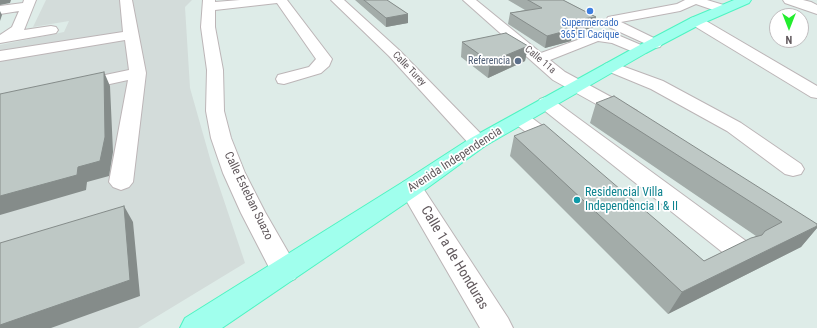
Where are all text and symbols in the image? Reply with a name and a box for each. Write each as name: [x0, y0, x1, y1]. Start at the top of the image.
marker: Supermercado 365 El Cacique: [585, 6, 595, 16]
north arrow: [769, 8, 809, 48]
place label: Supermercado 365 El Cacique: [561, 17, 619, 40]
text: N: [786, 33, 792, 46]
street label: Calle 11a: [522, 44, 558, 76]
street label: Calle Turey: [390, 49, 428, 89]
place label: Referencia: [468, 55, 510, 67]
marker: Referencia: [513, 56, 523, 66]
street label: Avenida Independencia: [405, 124, 505, 196]
street label: Calle Esteban Suazo: [220, 150, 276, 242]
place label: Residencial Villa Independencia I & II: [585, 186, 678, 214]
marker: Residencial Villa Independencia I & II: [572, 195, 582, 205]
street label: Calle 1a de Honduras: [416, 203, 492, 313]

